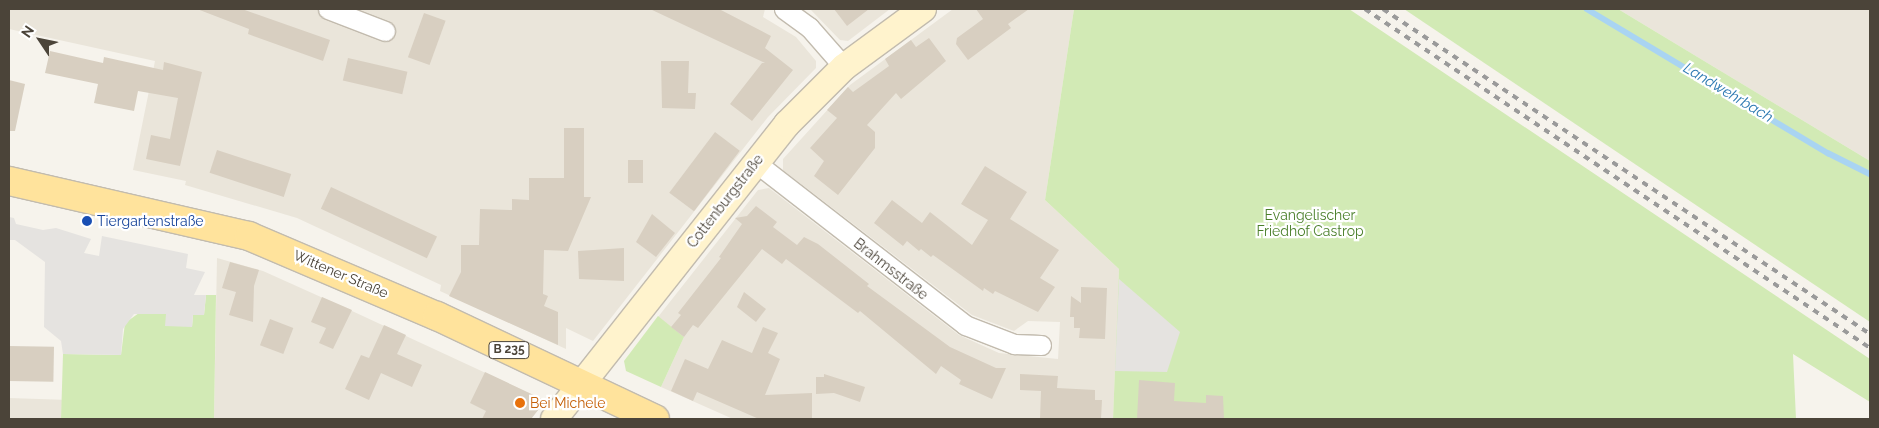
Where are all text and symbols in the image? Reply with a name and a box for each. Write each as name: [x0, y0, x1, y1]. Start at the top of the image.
north arrow: [15, 15, 65, 65]
text: N: [18, 23, 37, 41]
water label: Landwehrbach: [1680, 59, 1776, 127]
street label: Cottenburgstraße: [683, 151, 767, 251]
park label: Evangelischer Friedhof Castrop: [1256, 207, 1364, 240]
place label: Tiergartenstraße: [97, 213, 204, 229]
marker: Tiergartenstraße: [81, 215, 93, 227]
street label: Brahmsstraße: [851, 235, 931, 303]
street label: Wittener Straße: [291, 246, 391, 302]
road number: B 235: [488, 340, 530, 360]
place label: Bei Michele: [530, 395, 606, 411]
marker: Bei Michele: [514, 397, 526, 409]

